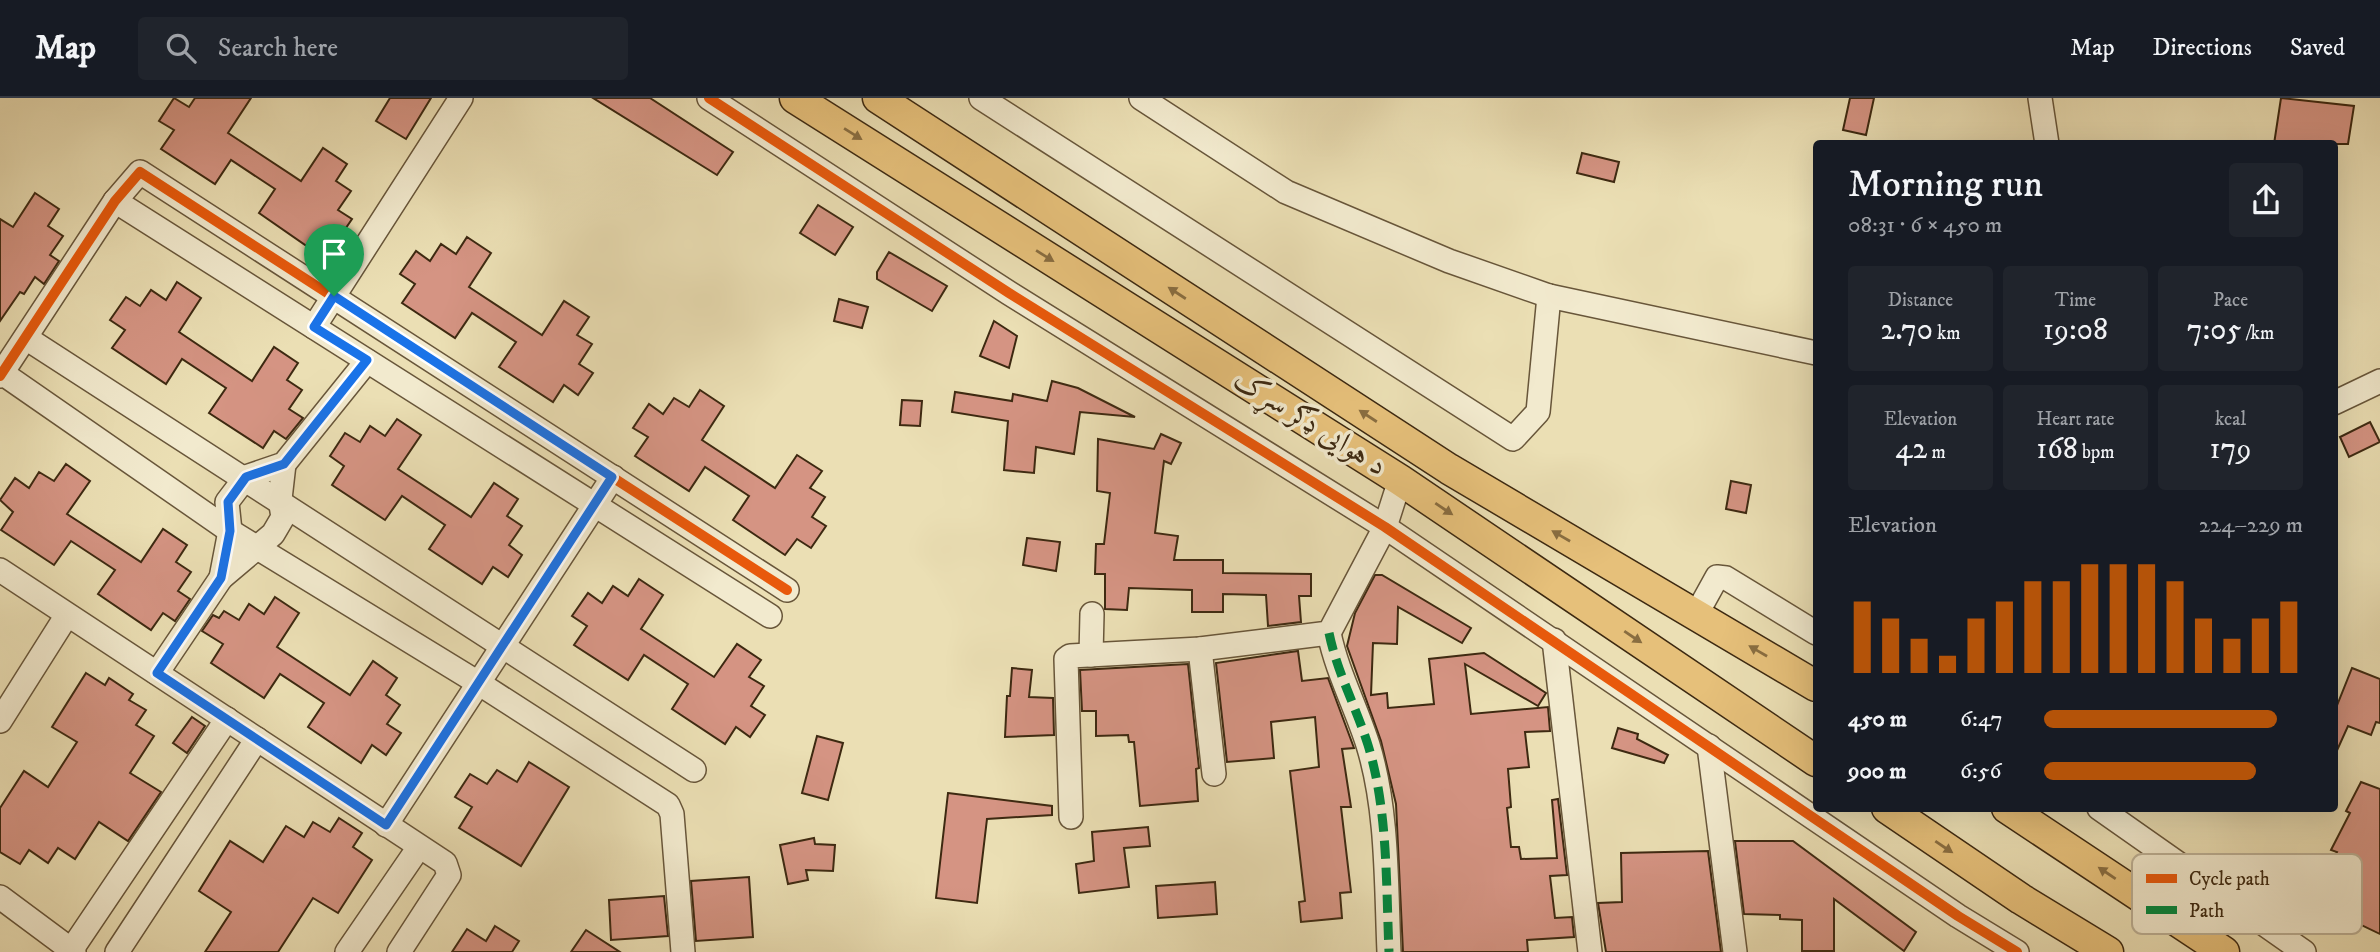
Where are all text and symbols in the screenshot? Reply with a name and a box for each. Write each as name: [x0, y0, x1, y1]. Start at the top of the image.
search box: [138, 17, 628, 80]
text: Map: [35, 28, 96, 69]
icon: search: [162, 29, 200, 67]
text: Search here: [218, 32, 338, 65]
text: Map: [2070, 33, 2115, 63]
text: Directions: [2153, 33, 2252, 63]
text: Saved: [2290, 33, 2345, 63]
one-way arrow: [843, 128, 863, 141]
text: Morning run: [1848, 161, 2043, 209]
button: share: [2229, 163, 2303, 237]
text: 08:31 · 6 × 450 m: [1848, 211, 2002, 240]
pin: [304, 224, 364, 296]
icon: arrive: [315, 235, 353, 273]
one-way arrow: [1036, 249, 1055, 262]
one-way arrow: [1167, 286, 1187, 299]
text: Distance: [1888, 289, 1953, 312]
text: Time: [2055, 289, 2096, 312]
text: Pace: [2213, 289, 2248, 312]
text: 2.70: [1880, 312, 1933, 349]
text: 19:08: [2043, 312, 2108, 349]
text: 7:05: [2187, 312, 2241, 349]
text: km: [1933, 322, 1961, 345]
text: /km: [2241, 322, 2274, 345]
street label: د هوایی ډګر سړک: [1225, 361, 1394, 487]
text: Elevation: [1884, 408, 1957, 431]
text: Heart rate: [2037, 408, 2114, 431]
text: kcal: [2215, 408, 2246, 431]
one-way arrow: [1358, 410, 1378, 423]
text: 42: [1895, 431, 1927, 468]
text: 168: [2036, 431, 2078, 468]
text: 179: [2210, 431, 2251, 468]
text: m: [1927, 441, 1946, 464]
text: bpm: [2078, 441, 2115, 464]
one-way arrow: [1435, 502, 1453, 516]
text: Elevation: [1848, 511, 1937, 540]
text: 224–229 m: [2199, 511, 2303, 540]
one-way arrow: [1552, 530, 1571, 542]
one-way arrow: [1623, 630, 1643, 643]
one-way arrow: [1748, 645, 1767, 657]
text: 450 m: [1848, 705, 1907, 734]
text: 6:47: [1960, 705, 2003, 734]
text: 900 m: [1848, 757, 1906, 786]
text: 6:56: [1960, 757, 2001, 786]
one-way arrow: [1935, 840, 1953, 854]
legend: [2132, 854, 2362, 934]
one-way arrow: [2098, 866, 2116, 880]
text: Cycle path: [2189, 868, 2270, 891]
text: Path: [2189, 900, 2224, 923]

